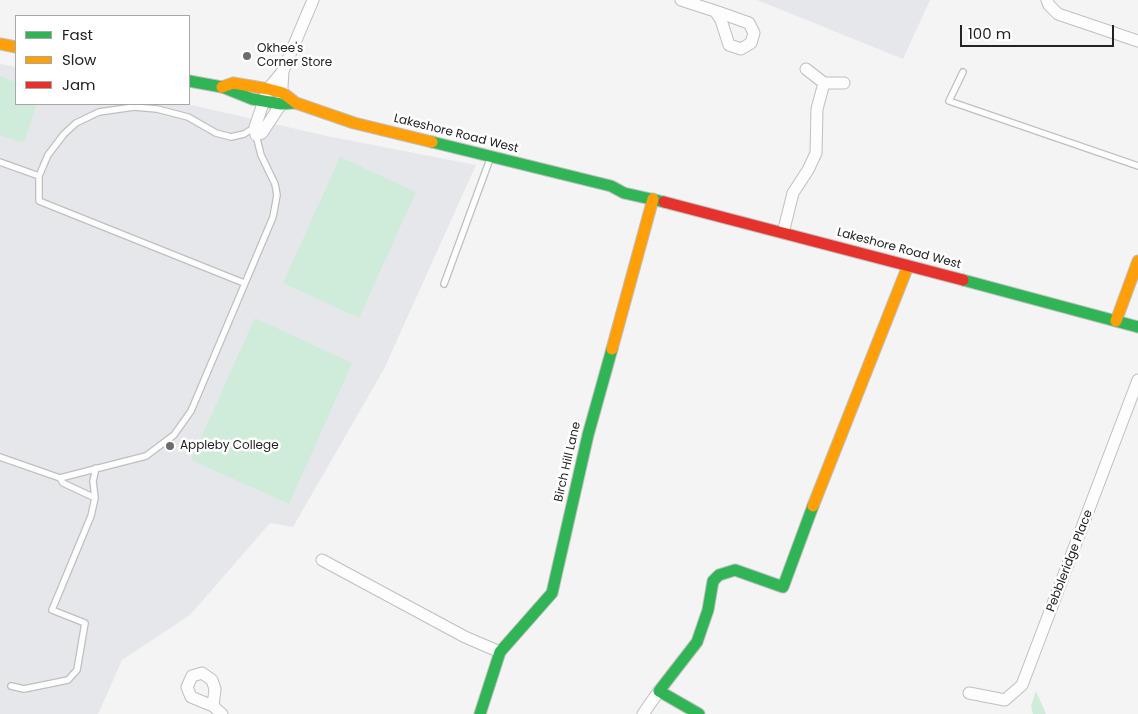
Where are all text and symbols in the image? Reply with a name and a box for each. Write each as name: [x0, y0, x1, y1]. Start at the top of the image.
legend: [15, 15, 190, 105]
scale bar: [963, 15, 1117, 47]
text: 100 m: [968, 23, 1011, 44]
text: Fast: [62, 24, 93, 45]
place label: Okhee's Corner Store: [257, 42, 332, 70]
text: Slow: [62, 49, 96, 70]
marker: Okhee's Corner Store: [241, 50, 253, 62]
text: Jam: [62, 74, 96, 95]
street label: Lakeshore Road West: [392, 112, 520, 156]
street label: Lakeshore Road West: [835, 226, 963, 272]
street label: Birch Hill Lane: [552, 421, 584, 503]
place label: Appleby College: [180, 439, 279, 453]
marker: Appleby College: [164, 440, 176, 452]
street label: Pebbleridge Place: [1044, 508, 1096, 614]

